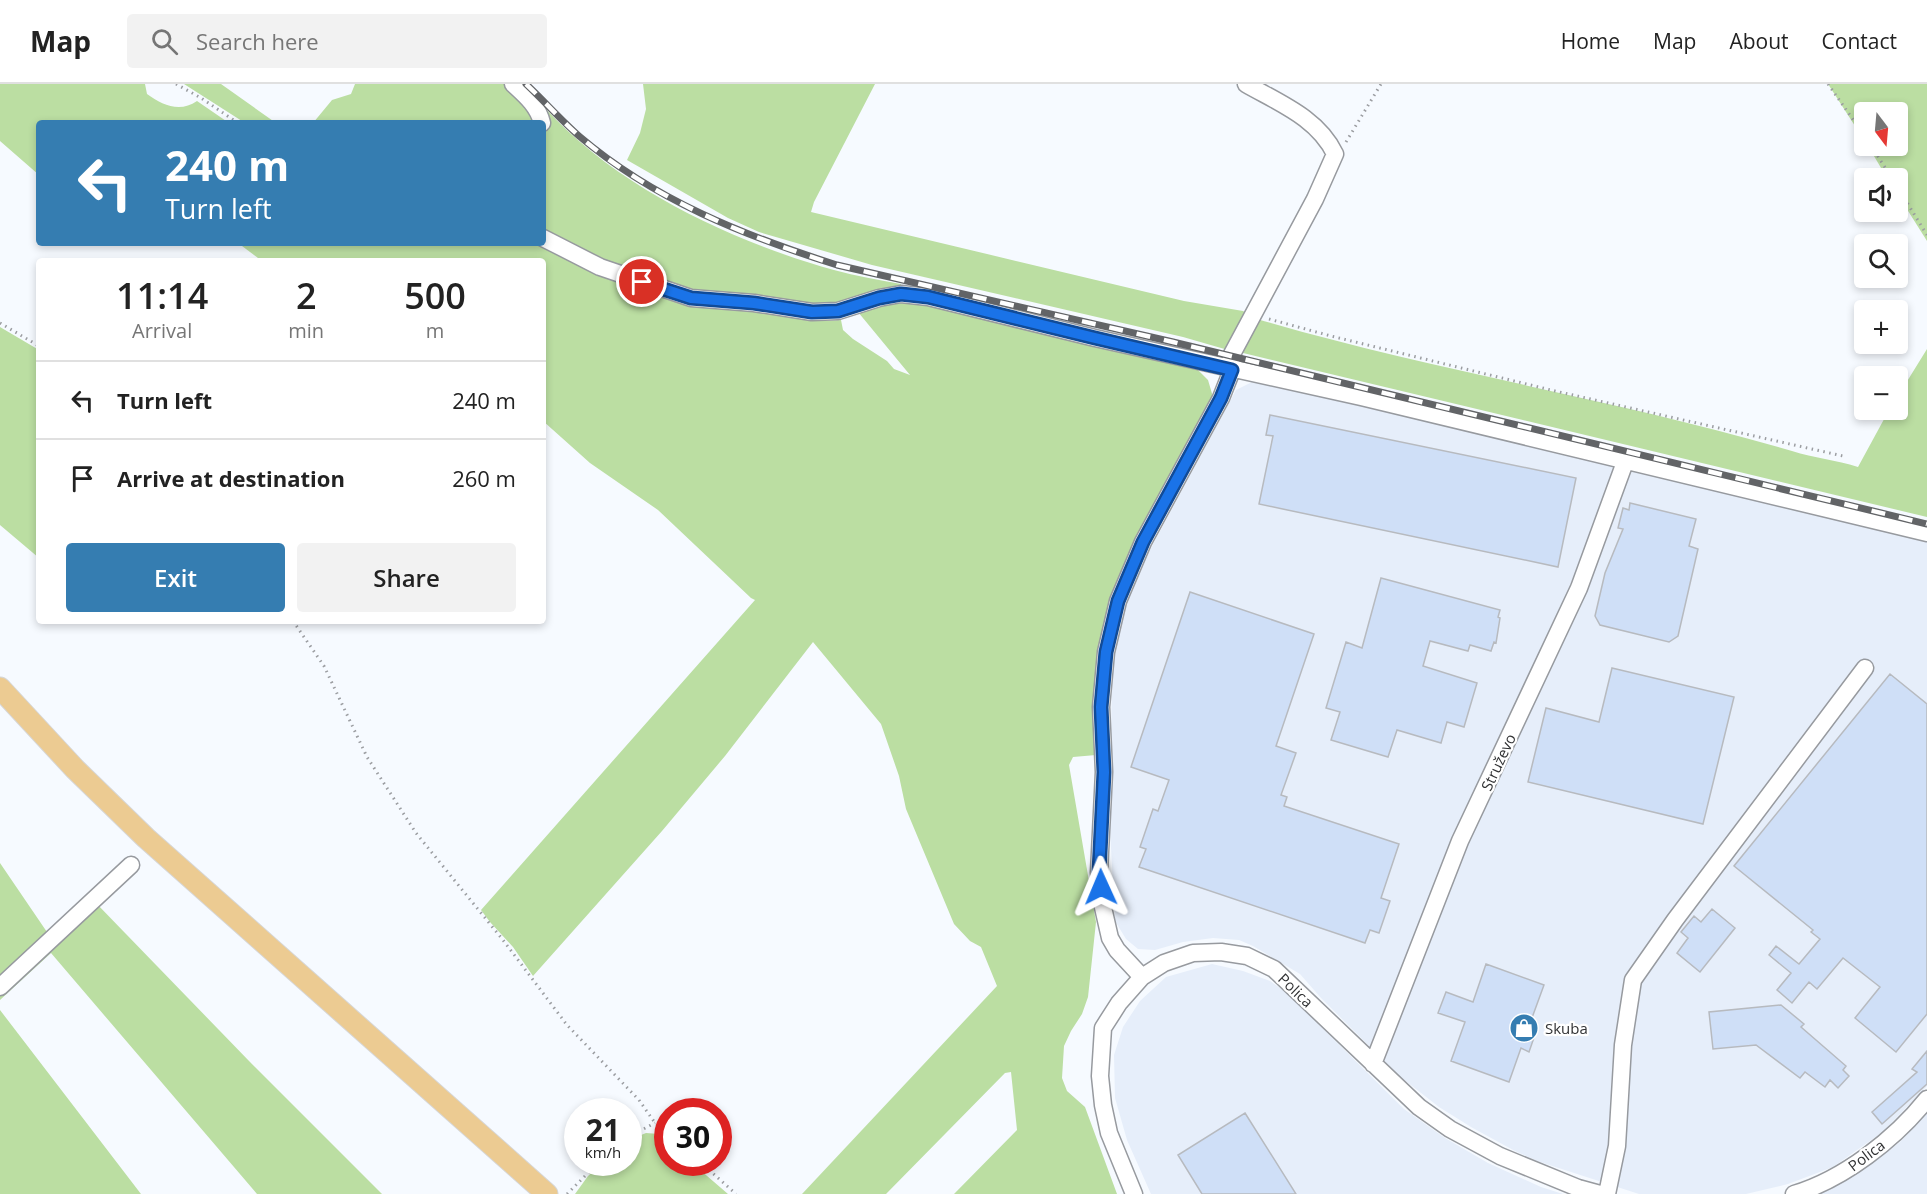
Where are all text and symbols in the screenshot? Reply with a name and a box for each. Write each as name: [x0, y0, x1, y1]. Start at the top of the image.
search box: [127, 14, 547, 68]
text: Map: [30, 22, 91, 60]
icon: search: [148, 25, 181, 58]
text: Search here: [196, 26, 319, 56]
text: Home: [1561, 27, 1620, 55]
text: Map: [1653, 27, 1696, 55]
text: About: [1729, 27, 1789, 55]
text: Contact: [1822, 27, 1897, 55]
north arrow: [1854, 102, 1908, 156]
map controls: [1854, 102, 1908, 420]
text: 240 m: [165, 136, 289, 193]
icon: left: [66, 144, 144, 222]
button: sound: [1854, 168, 1908, 222]
text: Turn left: [165, 190, 272, 227]
button: search: [1854, 234, 1908, 288]
pin: [616, 256, 667, 307]
icon: arrive: [625, 265, 658, 298]
text: 11:14: [116, 271, 208, 320]
text: 2: [296, 271, 317, 320]
text: 500: [404, 271, 466, 320]
button: +: [1854, 300, 1908, 354]
text: Arrival: [132, 317, 192, 344]
text: min: [288, 317, 324, 344]
text: m: [426, 317, 444, 344]
button: −: [1854, 366, 1908, 420]
icon: left: [66, 384, 99, 417]
text: Turn left: [117, 385, 212, 415]
text: 240 m: [452, 385, 516, 415]
icon: arrive: [66, 462, 99, 495]
text: Arrive at destination: [117, 463, 345, 493]
text: 260 m: [452, 463, 516, 493]
button: Exit: [66, 543, 285, 612]
button: Share: [297, 543, 516, 612]
street label: Struževo: [1476, 730, 1520, 794]
position arrow: [1069, 855, 1133, 919]
street label: Polica: [1274, 969, 1318, 1011]
shop icon: Skuba: [1508, 1012, 1540, 1044]
place label: Skuba: [1545, 1018, 1588, 1038]
speed limit sign: 30: [654, 1098, 732, 1176]
text: 21: [586, 1109, 620, 1150]
street label: Polica: [1844, 1135, 1888, 1175]
text: km/h: [585, 1142, 621, 1162]

